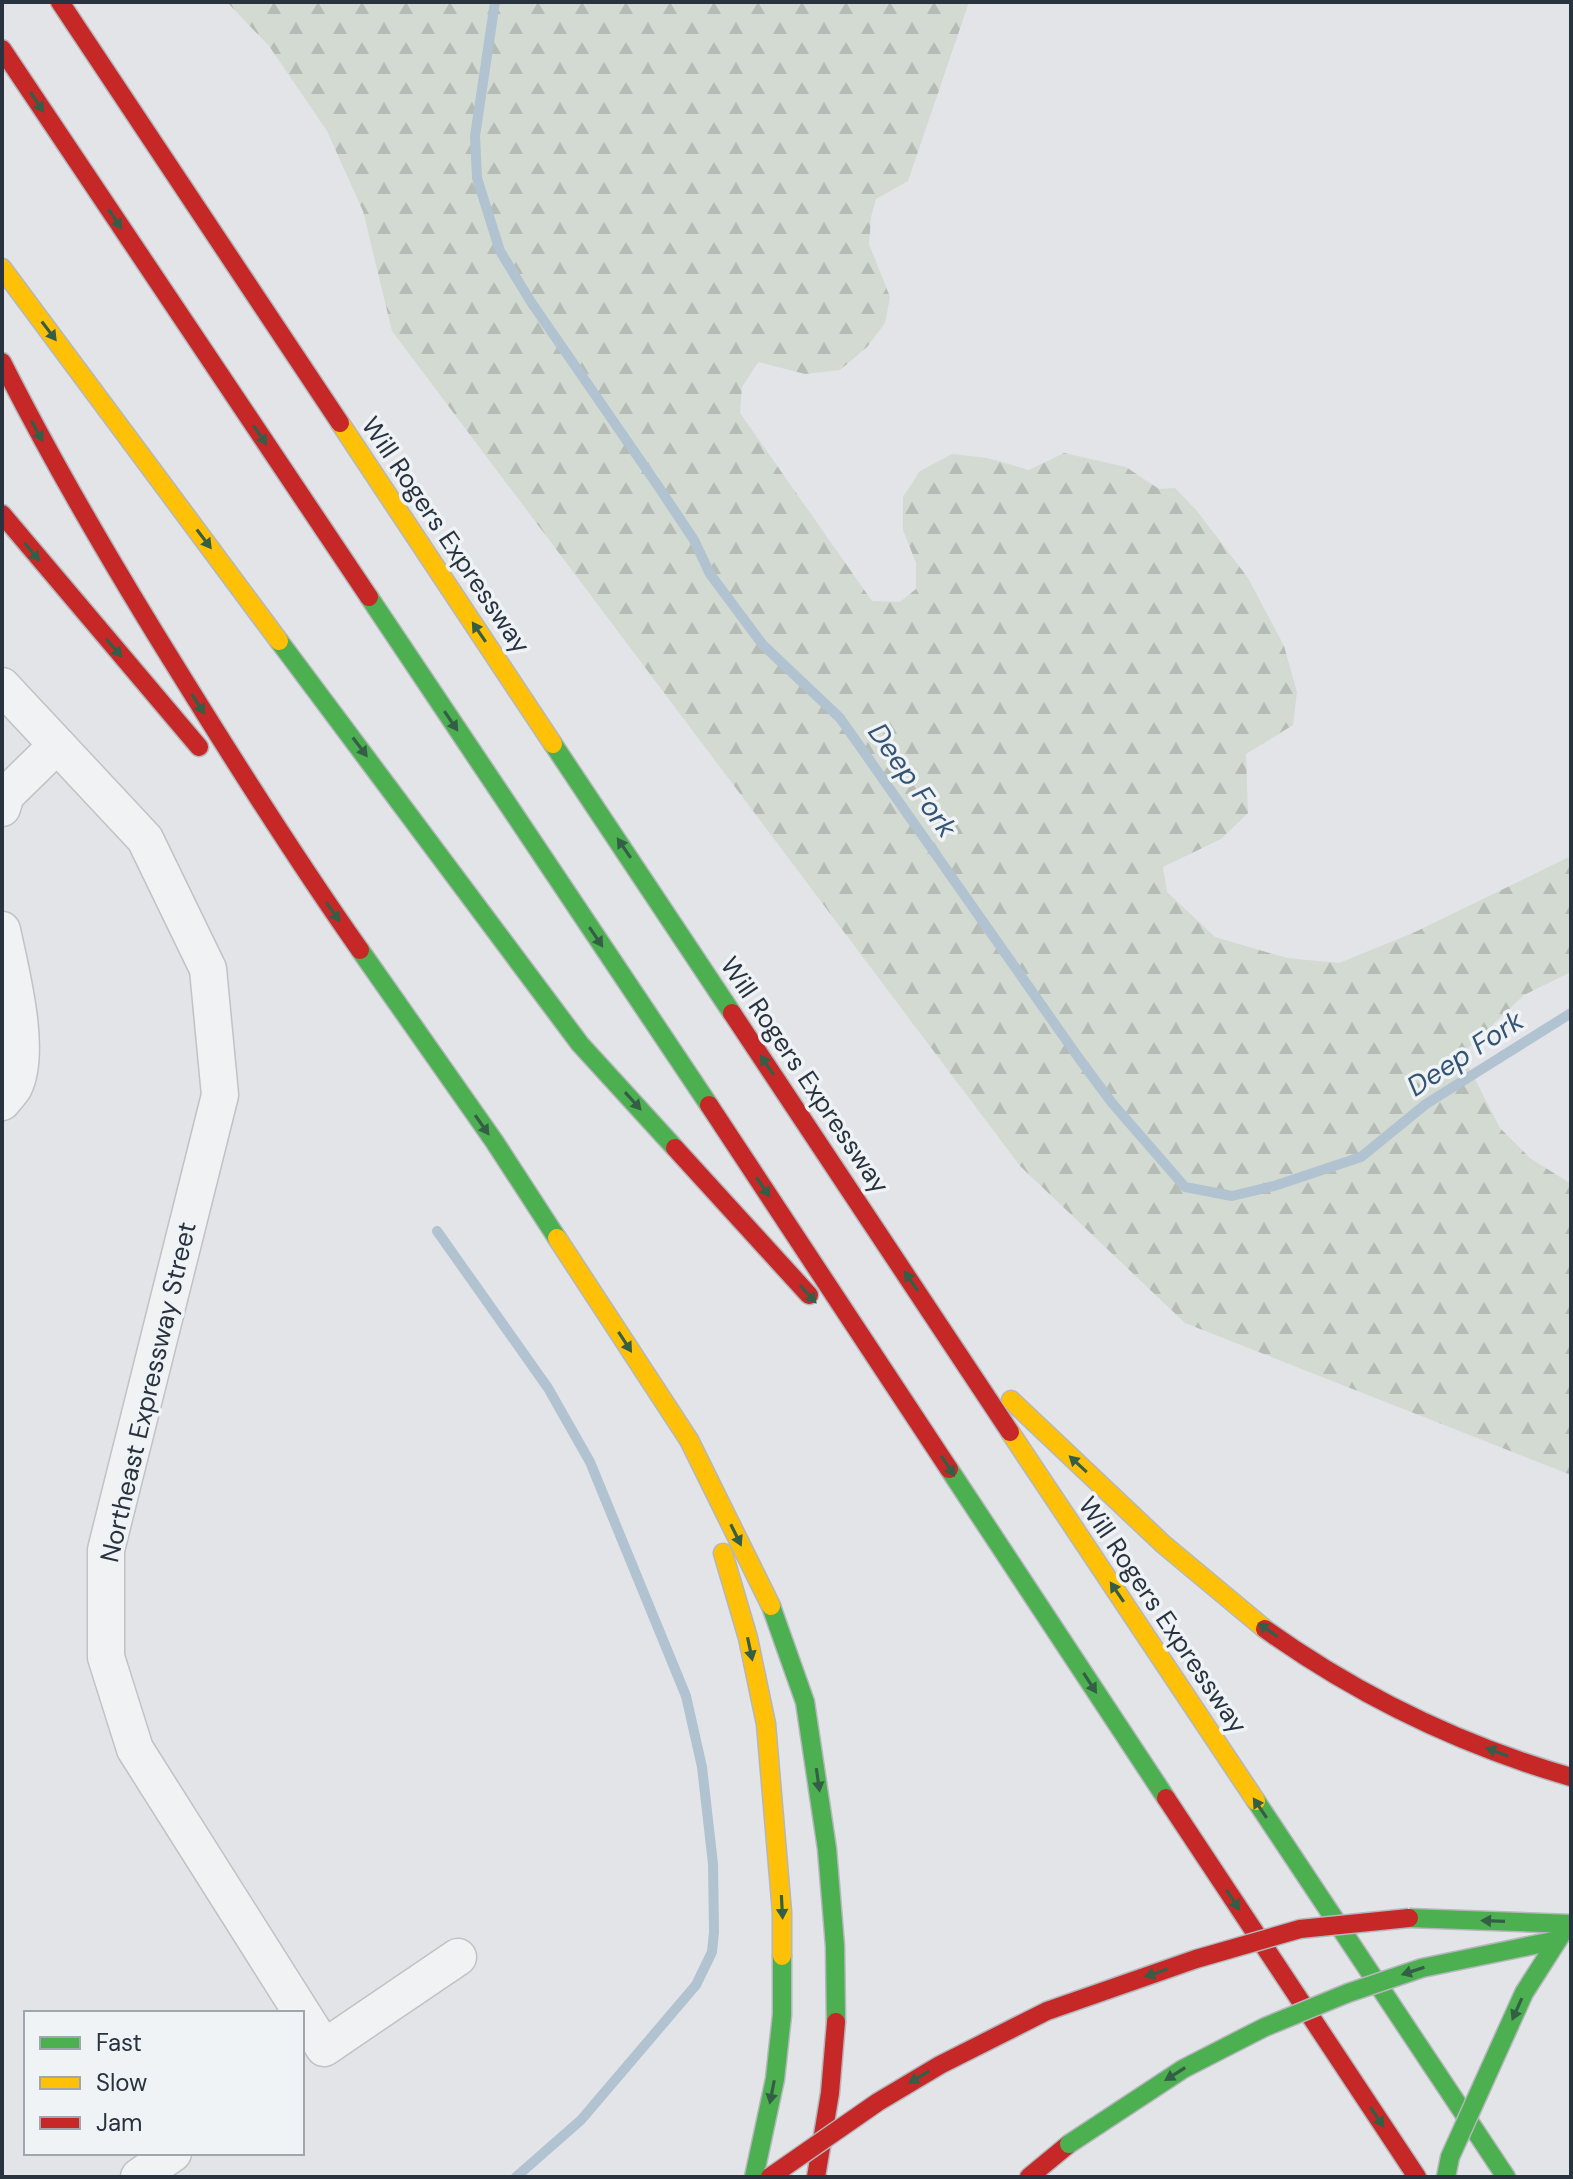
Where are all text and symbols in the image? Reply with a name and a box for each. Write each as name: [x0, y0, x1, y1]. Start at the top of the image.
one-way arrow: [29, 91, 43, 113]
one-way arrow: [107, 209, 122, 230]
one-way arrow: [40, 321, 56, 341]
street label: Will Rogers Expressway: [354, 410, 538, 660]
one-way arrow: [31, 420, 44, 443]
one-way arrow: [252, 425, 267, 446]
one-way arrow: [196, 529, 212, 549]
one-way arrow: [24, 541, 41, 562]
one-way arrow: [472, 621, 487, 642]
one-way arrow: [105, 638, 122, 658]
one-way arrow: [191, 693, 205, 715]
one-way arrow: [443, 710, 458, 732]
water label: Deep Fork: [860, 716, 966, 846]
one-way arrow: [351, 737, 367, 758]
one-way arrow: [617, 837, 631, 859]
one-way arrow: [325, 902, 340, 923]
one-way arrow: [588, 926, 603, 948]
street label: Will Rogers Expressway: [713, 950, 897, 1200]
water label: Deep Fork: [1400, 1002, 1531, 1105]
one-way arrow: [760, 1054, 775, 1075]
one-way arrow: [623, 1092, 641, 1111]
one-way arrow: [474, 1114, 489, 1135]
one-way arrow: [755, 1176, 770, 1198]
street label: Northeast Expressway Street: [92, 1219, 204, 1565]
one-way arrow: [904, 1271, 919, 1292]
one-way arrow: [798, 1284, 816, 1303]
one-way arrow: [618, 1331, 632, 1353]
one-way arrow: [940, 1455, 955, 1476]
one-way arrow: [1069, 1456, 1088, 1474]
street label: Will Rogers Expressway: [1071, 1490, 1255, 1740]
one-way arrow: [730, 1523, 743, 1546]
one-way arrow: [1110, 1581, 1124, 1603]
one-way arrow: [1258, 1623, 1279, 1638]
one-way arrow: [744, 1637, 757, 1662]
one-way arrow: [1083, 1672, 1097, 1694]
one-way arrow: [1485, 1745, 1509, 1758]
one-way arrow: [812, 1768, 825, 1793]
one-way arrow: [1253, 1798, 1268, 1819]
one-way arrow: [1225, 1890, 1240, 1911]
one-way arrow: [775, 1895, 788, 1920]
one-way arrow: [1480, 1914, 1505, 1927]
one-way arrow: [1400, 1965, 1424, 1978]
one-way arrow: [1144, 1967, 1168, 1979]
one-way arrow: [1510, 1997, 1523, 2021]
legend: [24, 2011, 304, 2155]
text: Fast: [96, 2027, 142, 2058]
text: Slow: [96, 2067, 147, 2098]
one-way arrow: [1164, 2067, 1186, 2081]
one-way arrow: [908, 2070, 930, 2084]
one-way arrow: [766, 2080, 778, 2105]
one-way arrow: [1369, 2106, 1384, 2127]
text: Jam: [96, 2107, 142, 2138]

